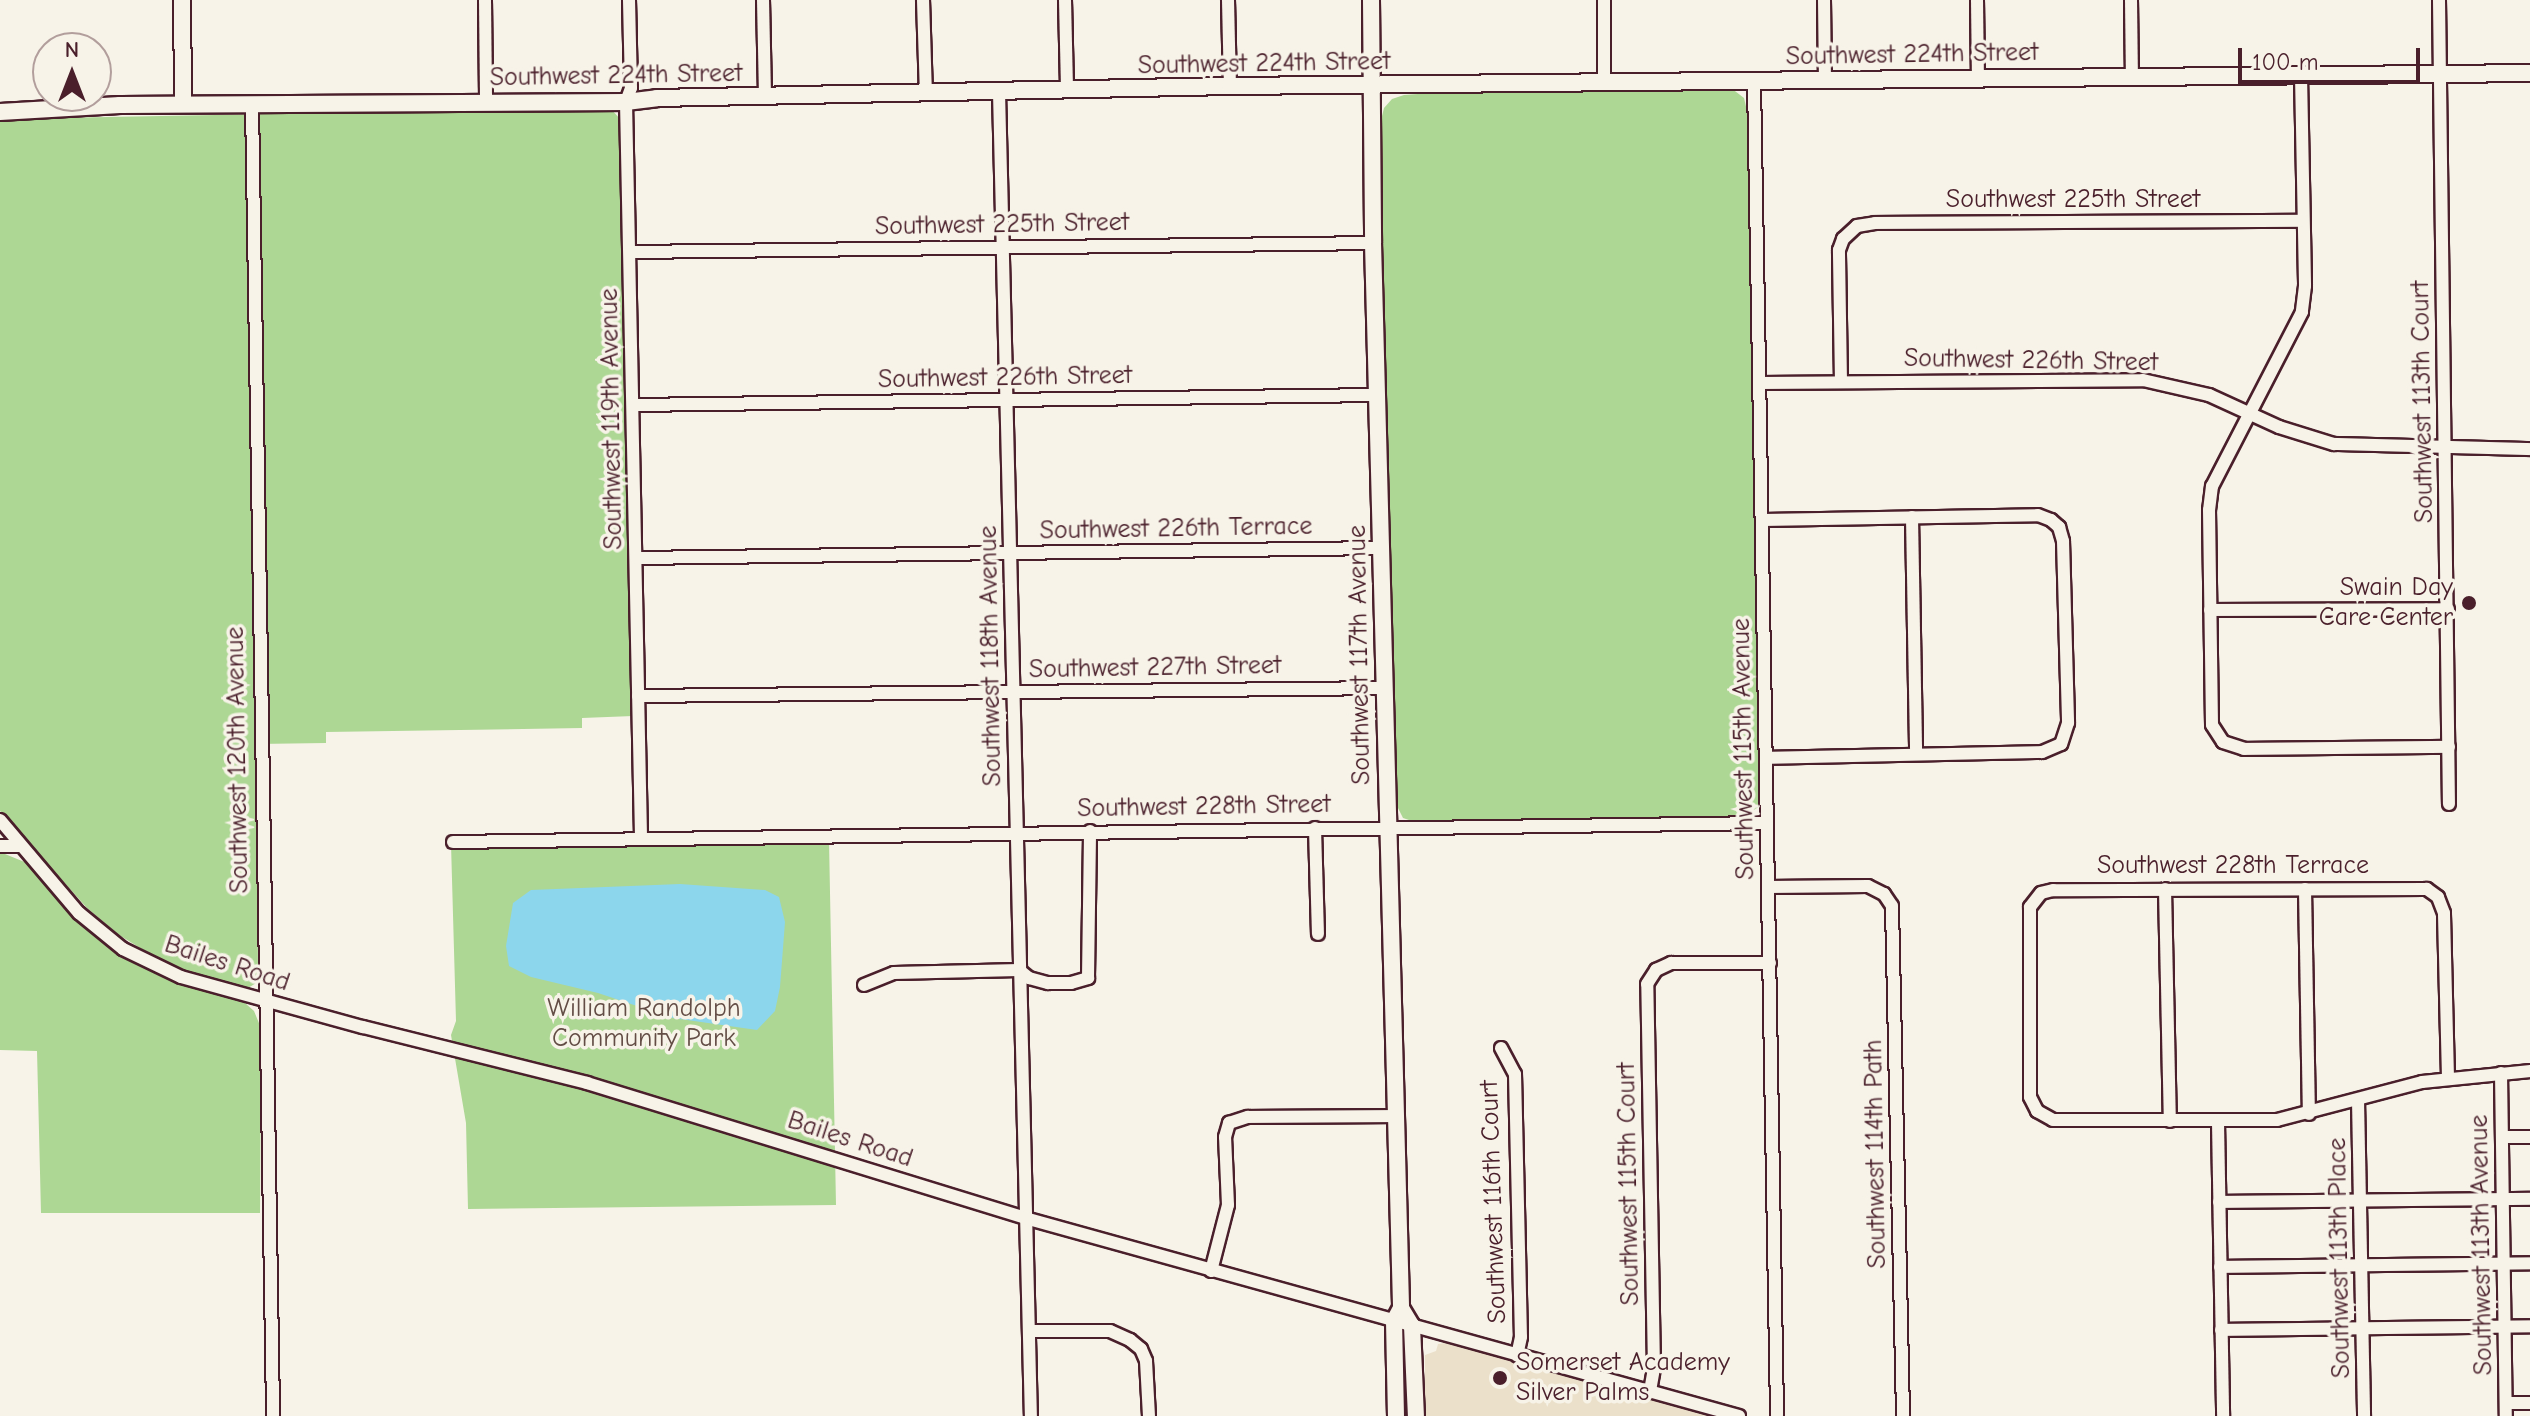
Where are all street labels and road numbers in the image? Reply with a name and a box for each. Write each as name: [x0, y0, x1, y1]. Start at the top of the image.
street label: Southwest 224th Street: [1785, 37, 2039, 73]
street label: Southwest 224th Street: [1137, 46, 1391, 82]
street label: Southwest 224th Street: [489, 58, 743, 94]
street label: Southwest 225th Street: [1946, 184, 2200, 216]
street label: Southwest 225th Street: [875, 207, 1129, 243]
street label: Southwest 113th Court: [2405, 281, 2441, 523]
street label: Southwest 119th Avenue: [594, 288, 630, 550]
street label: Southwest 226th Street: [1904, 343, 2158, 379]
street label: Southwest 226th Street: [878, 360, 1132, 396]
street label: Southwest 226th Terrace: [1039, 511, 1313, 547]
street label: Southwest 118th Avenue: [973, 525, 1009, 787]
street label: Southwest 117th Avenue: [1342, 525, 1378, 785]
street label: Southwest 115th Avenue: [1726, 618, 1762, 880]
street label: Southwest 120th Avenue: [220, 626, 256, 894]
street label: Southwest 227th Street: [1029, 650, 1281, 686]
street label: Southwest 228th Street: [1077, 789, 1331, 825]
street label: Southwest 228th Terrace: [2097, 850, 2369, 882]
street label: Bailes Road: [160, 929, 294, 999]
street label: Southwest 114th Path: [1858, 1039, 1894, 1269]
street label: Southwest 115th Court: [1611, 1062, 1647, 1306]
street label: Southwest 116th Court: [1474, 1080, 1514, 1324]
street label: Bailes Road: [783, 1105, 917, 1175]
street label: Southwest 113th Avenue: [2464, 1114, 2500, 1376]
street label: Southwest 113th Place: [2322, 1137, 2358, 1379]

